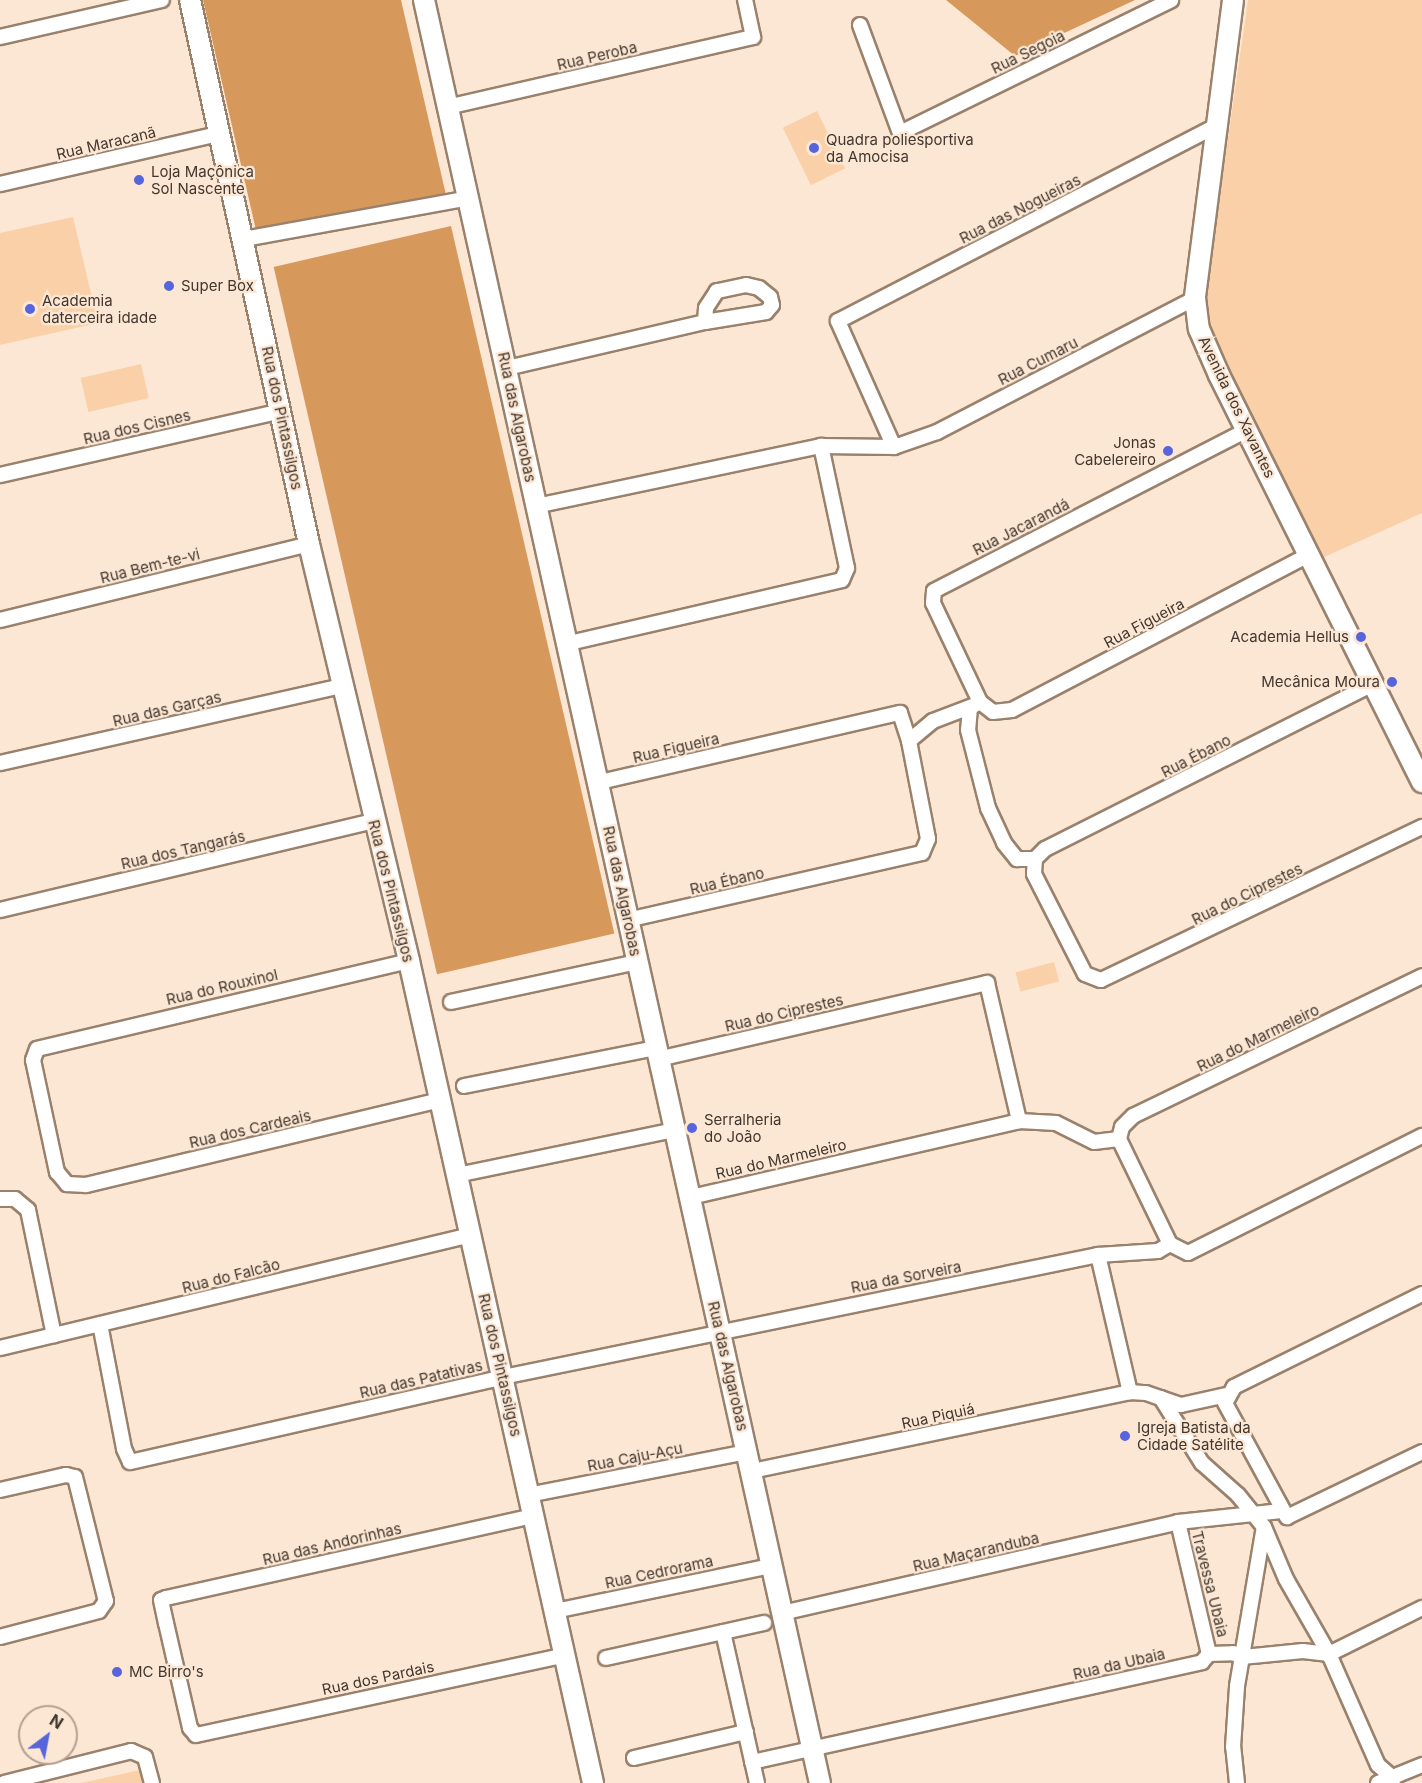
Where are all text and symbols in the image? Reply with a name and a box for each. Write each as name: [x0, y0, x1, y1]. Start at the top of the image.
street label: Rua Segoia: [988, 26, 1068, 78]
street label: Rua Peroba: [555, 38, 639, 74]
street label: Rua Maracanã: [54, 123, 158, 163]
place label: Quadra poliesportiva da Amocisa: [826, 130, 974, 165]
marker: Quadra poliesportiva da Amocisa: [807, 141, 821, 155]
place label: Loja Maçônica Sol Nascente: [151, 162, 254, 197]
street label: Rua das Nogueiras: [956, 171, 1084, 247]
marker: Loja Maçônica Sol Nascente: [132, 173, 146, 187]
place label: Super Box: [181, 277, 254, 295]
marker: Super Box: [162, 279, 176, 293]
place label: Academia daterceira idade: [42, 291, 157, 326]
marker: Academia daterceira idade: [23, 302, 37, 316]
street label: Rua Cumaru: [995, 333, 1081, 389]
street label: Avenida dos Xavantes: [1195, 333, 1279, 481]
street label: Rua dos Pintassilgos: [258, 345, 306, 491]
street label: Rua das Algarobas: [494, 350, 540, 484]
street label: Rua dos Cisnes: [82, 406, 192, 448]
place label: Jonas Cabelereiro: [1074, 433, 1156, 468]
marker: Jonas Cabelereiro: [1161, 444, 1175, 458]
street label: Rua Jacarandá: [970, 495, 1072, 559]
street label: Rua Bem-te-vi: [98, 545, 202, 587]
street label: Rua Figueira: [1101, 594, 1187, 652]
place label: Academia Hellus: [1230, 628, 1349, 646]
marker: Academia Hellus: [1354, 630, 1368, 644]
place label: Mecânica Moura: [1261, 673, 1380, 691]
marker: Mecânica Moura: [1385, 675, 1399, 689]
street label: Rua das Garças: [111, 688, 223, 730]
street label: Rua Figueira: [631, 729, 721, 767]
street label: Rua Ébano: [1158, 731, 1234, 781]
street label: Rua dos Pintassilgos: [365, 818, 417, 964]
street label: Rua das Algarobas: [599, 824, 645, 958]
street label: Rua dos Tangarás: [119, 827, 247, 873]
street label: Rua do Ciprestes: [1189, 859, 1305, 929]
street label: Rua Ébano: [688, 864, 766, 898]
street label: Rua do Rouxinol: [164, 965, 280, 1009]
street label: Rua do Ciprestes: [723, 991, 845, 1035]
street label: Rua do Marmeleiro: [1194, 1001, 1322, 1075]
street label: Rua dos Cardeais: [187, 1106, 313, 1152]
place label: Serralheria do João: [704, 1110, 782, 1145]
marker: Serralheria do João: [685, 1121, 699, 1135]
street label: Rua do Marmeleiro: [714, 1135, 848, 1183]
street label: Rua do Falcão: [180, 1255, 282, 1297]
street label: Rua da Sorveira: [849, 1257, 963, 1297]
street label: Rua dos Pintassilgos: [475, 1292, 525, 1438]
street label: Rua das Algarobas: [704, 1299, 752, 1433]
street label: Rua das Patativas: [358, 1356, 484, 1402]
street label: Rua Piquiá: [900, 1399, 976, 1433]
place label: Igreja Batista da Cidade Satélite: [1137, 1418, 1251, 1453]
marker: Igreja Batista da Cidade Satélite: [1118, 1429, 1132, 1443]
street label: Rua Caju-Açu: [586, 1439, 684, 1475]
street label: Rua das Andorinhas: [261, 1519, 403, 1569]
street label: Rua Maçaranduba: [911, 1529, 1041, 1575]
street label: Travessa Ubaia: [1188, 1529, 1232, 1639]
street label: Rua Cedrorama: [603, 1552, 715, 1592]
street label: Rua da Ubaia: [1071, 1645, 1167, 1683]
street label: Rua dos Pardais: [320, 1657, 436, 1699]
place label: MC Birro's: [129, 1663, 204, 1681]
marker: MC Birro's: [110, 1665, 124, 1679]
north arrow: [18, 1705, 78, 1765]
text: N: [46, 1710, 67, 1733]

